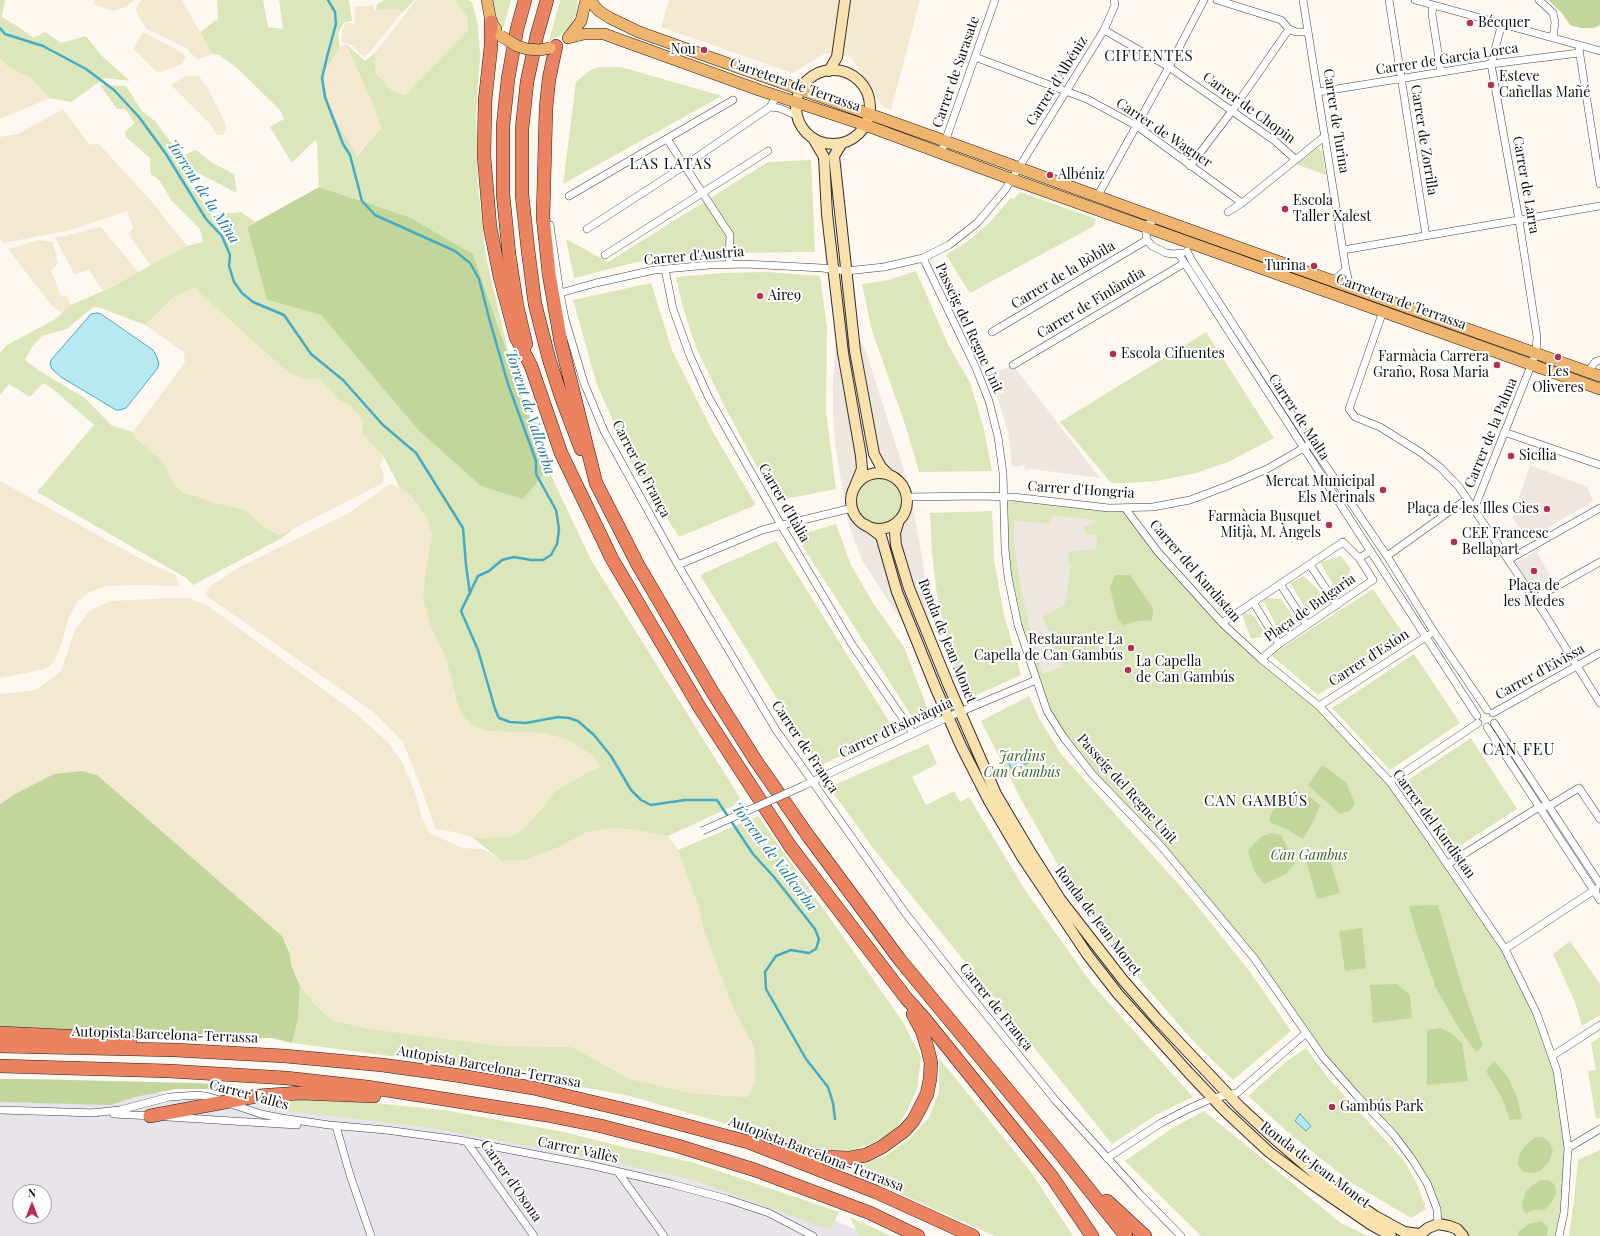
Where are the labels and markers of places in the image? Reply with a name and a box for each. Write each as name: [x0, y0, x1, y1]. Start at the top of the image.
place label: Bécquer: [1478, 15, 1530, 31]
marker: Bécquer: [1465, 18, 1475, 28]
place label: Nou: [671, 42, 696, 58]
marker: Nou: [699, 45, 709, 55]
place label: Esteve Cañellas Mañé: [1499, 69, 1590, 102]
marker: Esteve Cañellas Mañé: [1486, 80, 1496, 90]
place label: Albéniz: [1058, 167, 1105, 183]
marker: Albéniz: [1045, 170, 1055, 180]
place label: Escola Taller Xalest: [1293, 193, 1371, 226]
marker: Escola Taller Xalest: [1280, 204, 1290, 214]
place label: Turina: [1264, 258, 1306, 274]
marker: Turina: [1309, 261, 1319, 271]
place label: Aire9: [768, 288, 801, 304]
marker: Aire9: [755, 291, 765, 301]
place label: Escola Cifuentes: [1121, 346, 1225, 362]
marker: Escola Cifuentes: [1108, 349, 1118, 359]
place label: Farmàcia Carrera Graño, Rosa Maria: [1373, 349, 1489, 382]
marker: Les Oliveres: [1553, 352, 1563, 362]
marker: Farmàcia Carrera Graño, Rosa Maria: [1492, 360, 1502, 370]
place label: Les Oliveres: [1532, 364, 1584, 396]
place label: Sicília: [1519, 448, 1557, 464]
marker: Sicília: [1506, 451, 1516, 461]
place label: Mercat Municipal Els Merinals: [1265, 474, 1375, 506]
marker: Mercat Municipal Els Merinals: [1378, 485, 1388, 495]
place label: Plaça de les Illes Cies: [1407, 501, 1539, 517]
marker: Plaça de les Illes Cies: [1542, 504, 1552, 514]
place label: Farmàcia Busquet Mitjà, M. Àngels: [1208, 509, 1321, 542]
marker: Farmàcia Busquet Mitjà, M. Àngels: [1324, 520, 1334, 530]
place label: CEE Francesc Bellapart: [1462, 526, 1549, 558]
marker: CEE Francesc Bellapart: [1449, 537, 1459, 547]
marker: Plaça de les Medes: [1529, 566, 1539, 576]
place label: Plaça de les Medes: [1503, 578, 1565, 610]
place label: Restaurante La Capella de Can Gambús: [974, 632, 1123, 664]
marker: Restaurante La Capella de Can Gambús: [1126, 643, 1136, 653]
place label: La Capella de Can Gambús: [1136, 654, 1235, 686]
marker: La Capella de Can Gambús: [1123, 665, 1133, 675]
place label: Gambús Park: [1340, 1099, 1424, 1115]
marker: Gambús Park: [1327, 1102, 1337, 1112]

